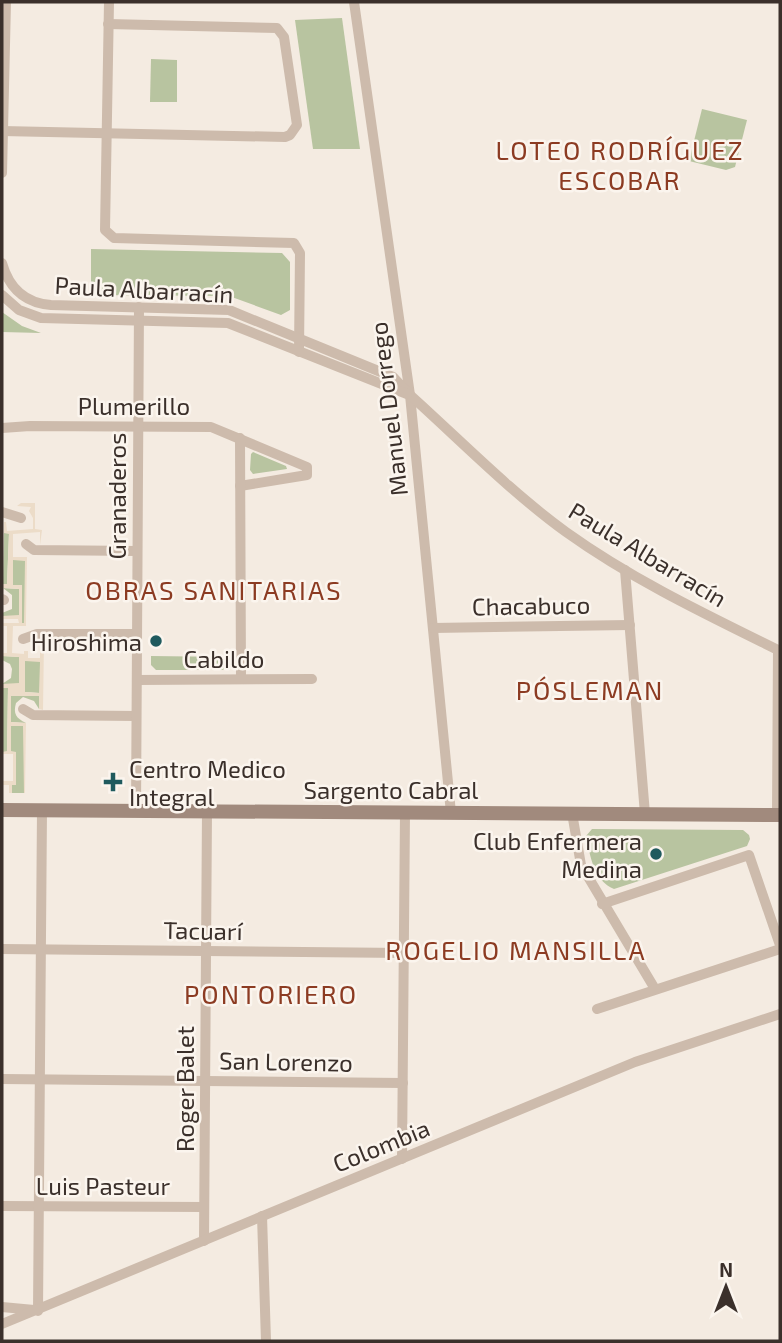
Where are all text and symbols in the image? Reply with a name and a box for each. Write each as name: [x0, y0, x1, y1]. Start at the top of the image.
district label: LOTEO RODRÍGUEZ ESCOBAR: [495, 134, 745, 195]
street label: Paula Albarracín: [54, 270, 234, 308]
street label: Manuel Dorrego: [363, 320, 413, 498]
street label: Plumerillo: [78, 391, 190, 420]
street label: Granaderos: [102, 433, 131, 559]
street label: Paula Albarracín: [564, 495, 732, 613]
district label: OBRAS SANITARIAS: [85, 574, 343, 605]
street label: Chacabuco: [472, 589, 590, 621]
place label: Hiroshima: [31, 627, 142, 656]
marker: Hiroshima: [148, 633, 164, 649]
street label: Cabildo: [184, 644, 265, 673]
district label: PÓSLEMAN: [516, 674, 664, 705]
place label: Centro Medico Integral: [129, 754, 286, 811]
marker: Centro Medico Integral: [103, 772, 123, 792]
street label: Sargento Cabral: [304, 775, 478, 804]
place label: Club Enfermera Medina: [473, 826, 642, 883]
marker: Club Enfermera Medina: [648, 846, 664, 862]
street label: Tacuarí: [163, 915, 244, 945]
district label: ROGELIO MANSILLA: [385, 934, 647, 965]
district label: PONTORIERO: [184, 978, 358, 1009]
street label: Roger Balet: [170, 1026, 199, 1152]
street label: San Lorenzo: [219, 1045, 353, 1077]
street label: Colombia: [328, 1112, 434, 1178]
street label: Luis Pasteur: [36, 1171, 171, 1200]
north arrow: [691, 1252, 761, 1322]
text: N: [719, 1258, 733, 1281]

